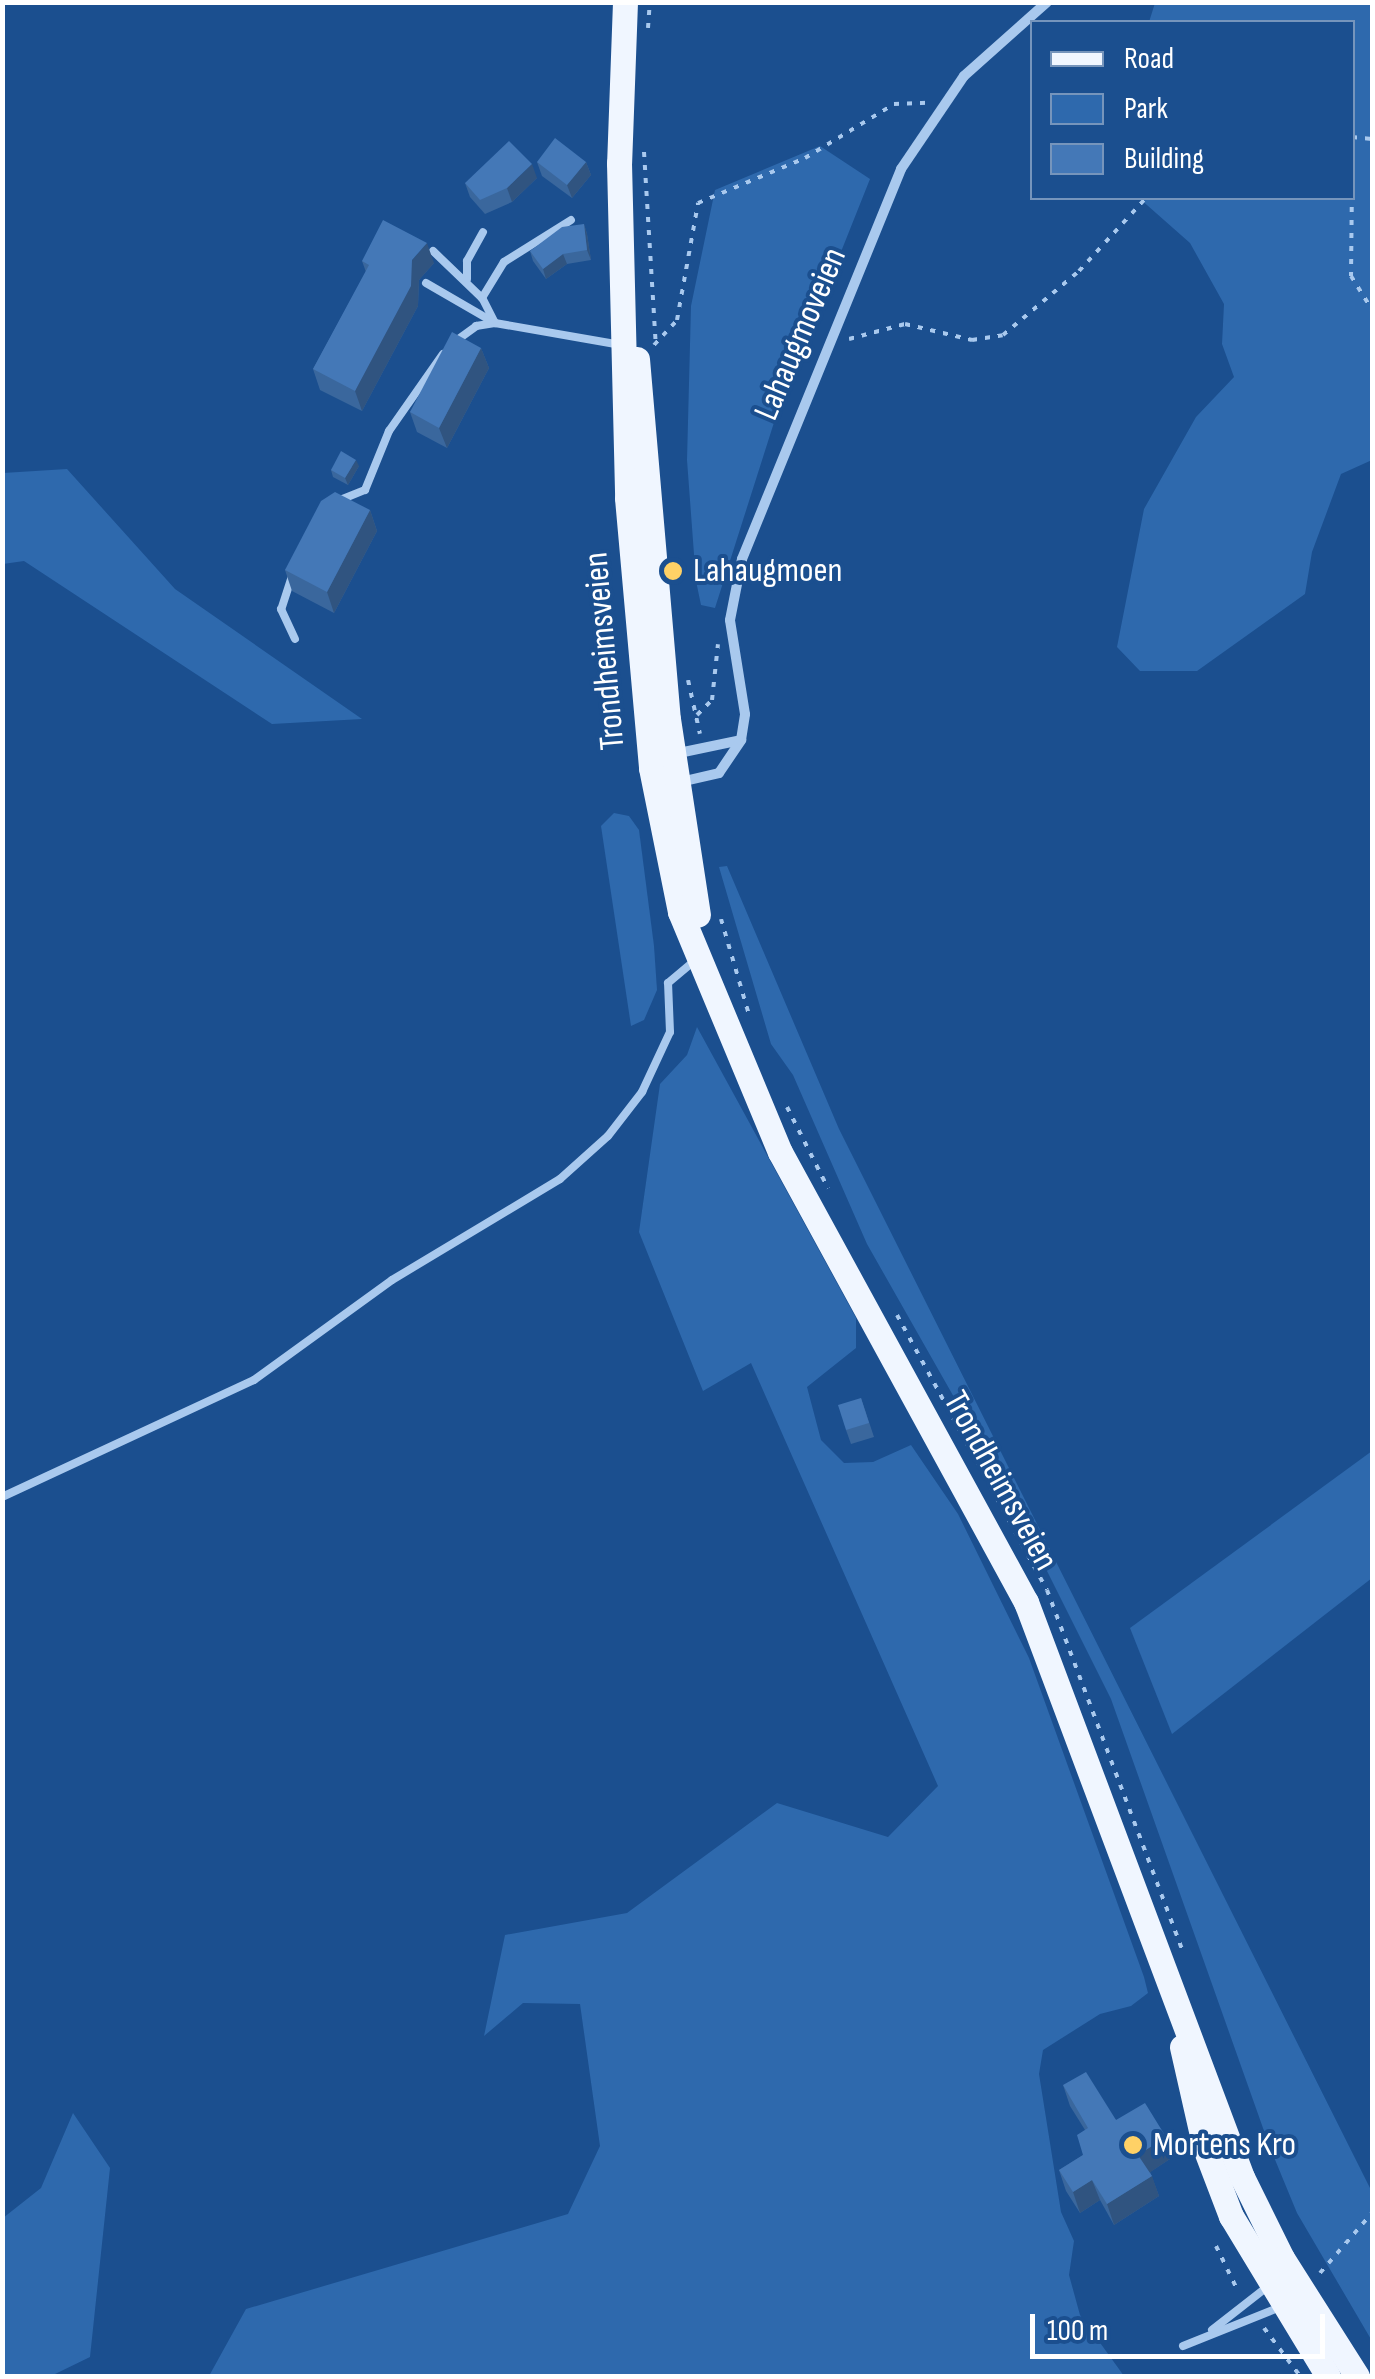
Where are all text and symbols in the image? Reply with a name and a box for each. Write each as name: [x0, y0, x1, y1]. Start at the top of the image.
legend: [1030, 20, 1355, 200]
text: Road: [1124, 41, 1174, 77]
text: Park: [1124, 91, 1168, 127]
text: Building: [1124, 141, 1204, 177]
street label: Lahaugmoveien: [746, 242, 856, 426]
street label: Trondheimsveien: [575, 550, 635, 752]
place label: Lahaugmoen: [693, 550, 843, 592]
marker: Lahaugmoen: [662, 560, 684, 582]
street label: Trondheimsveien: [933, 1384, 1067, 1578]
place label: Mortens Kro: [1153, 2124, 1296, 2166]
marker: Mortens Kro: [1122, 2134, 1144, 2156]
scale bar: [1035, 2294, 1330, 2356]
text: 100 m: [1047, 2313, 1108, 2349]

